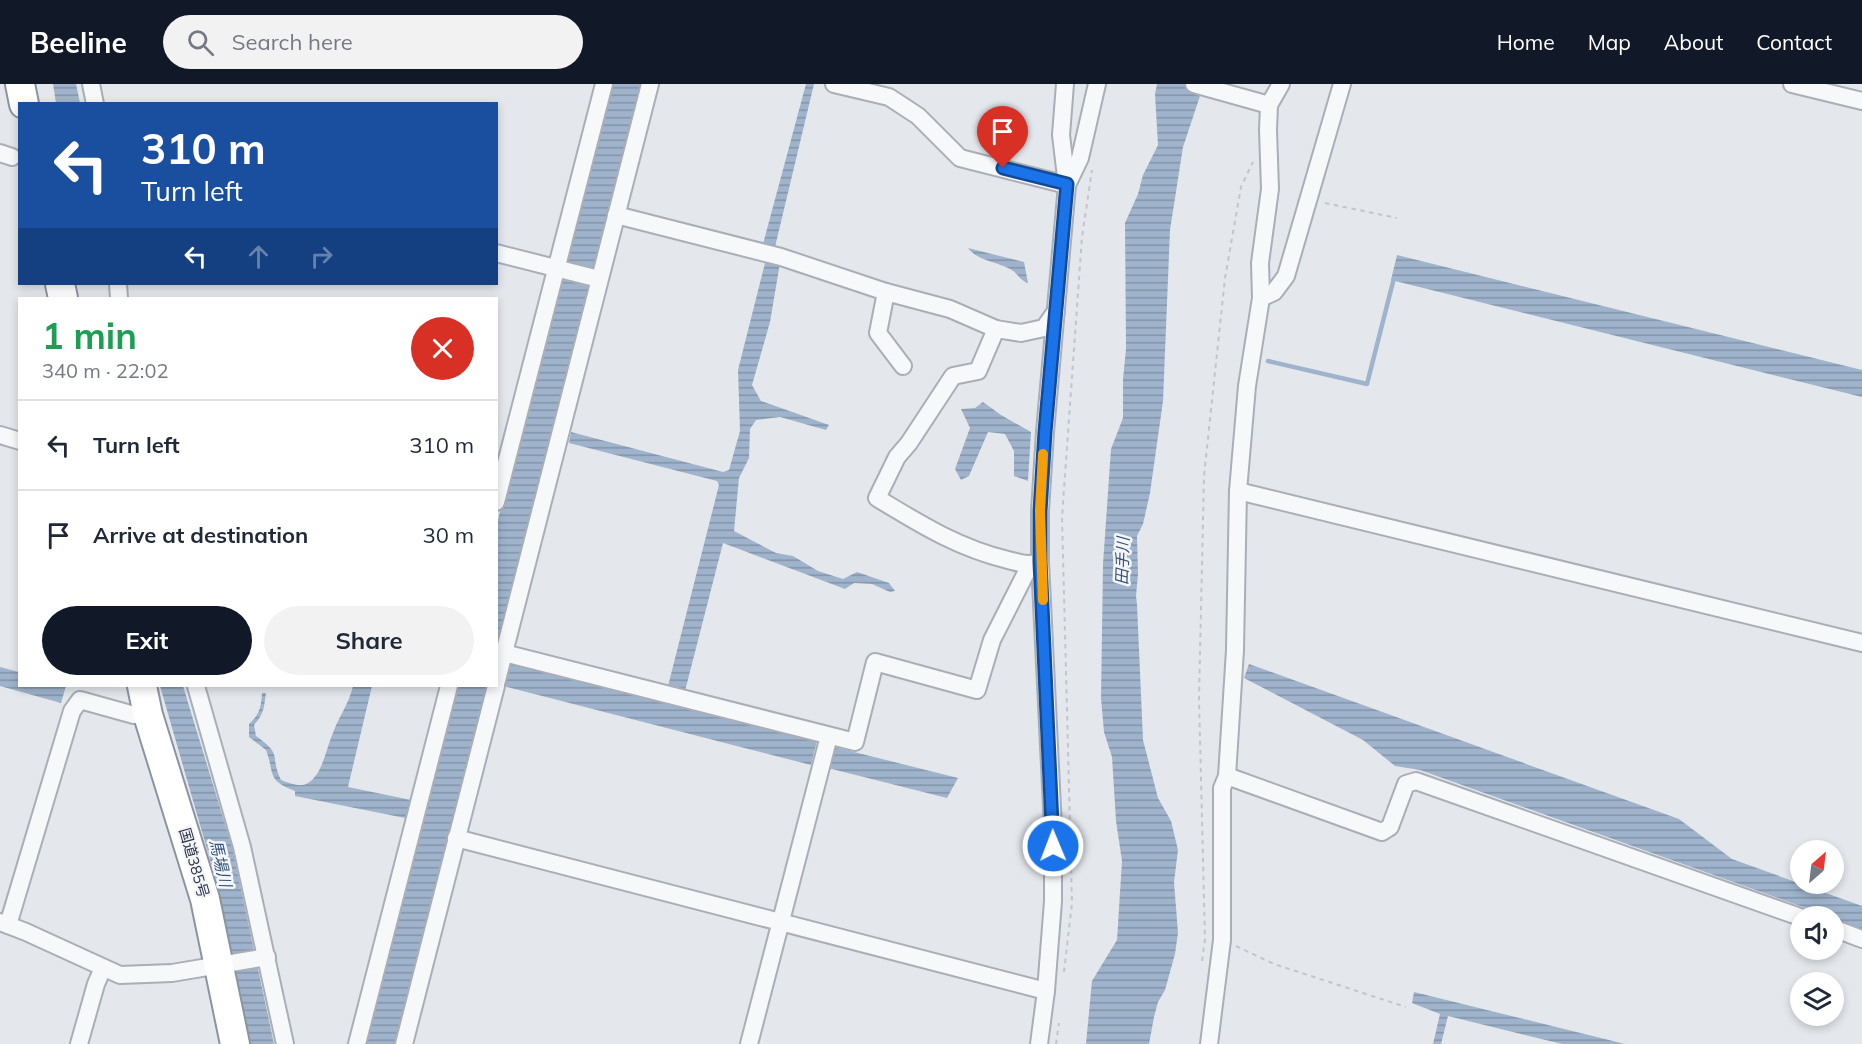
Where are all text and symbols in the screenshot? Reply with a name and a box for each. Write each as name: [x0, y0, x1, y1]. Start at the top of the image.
search box: [163, 15, 583, 69]
text: Beeline: [30, 25, 127, 60]
icon: search: [184, 26, 217, 59]
text: Search here: [232, 28, 353, 56]
text: Home: [1497, 29, 1555, 55]
text: Map: [1588, 29, 1631, 55]
text: About: [1664, 29, 1723, 55]
text: Contact: [1756, 29, 1832, 55]
pin: [977, 106, 1028, 168]
icon: arrive: [986, 115, 1019, 148]
text: 310 m: [141, 122, 266, 175]
icon: left: [42, 126, 120, 204]
text: Turn left: [141, 174, 243, 208]
icon: left: [179, 240, 212, 273]
icon: ahead: [242, 240, 275, 273]
icon: right: [305, 240, 338, 273]
text: 1 min: [42, 313, 137, 358]
button: close: [411, 317, 474, 380]
text: 340 m · 22:02: [42, 358, 168, 383]
icon: left: [42, 429, 75, 462]
text: Turn left: [93, 431, 180, 459]
text: 310 m: [409, 431, 474, 459]
icon: arrive: [42, 519, 75, 552]
text: Arrive at destination: [93, 521, 308, 549]
text: 30 m: [423, 521, 474, 549]
water label: 田手川: [1111, 535, 1133, 585]
button: Exit: [42, 606, 252, 675]
button: Share: [264, 606, 474, 675]
position arrow: [1021, 814, 1085, 878]
street label: 国道385号: [175, 826, 214, 900]
water label: 馬場川: [206, 837, 237, 891]
north arrow: [1790, 840, 1844, 894]
map controls: [1790, 840, 1844, 1026]
button: sound: [1790, 906, 1844, 960]
button: layers: [1790, 972, 1844, 1026]

